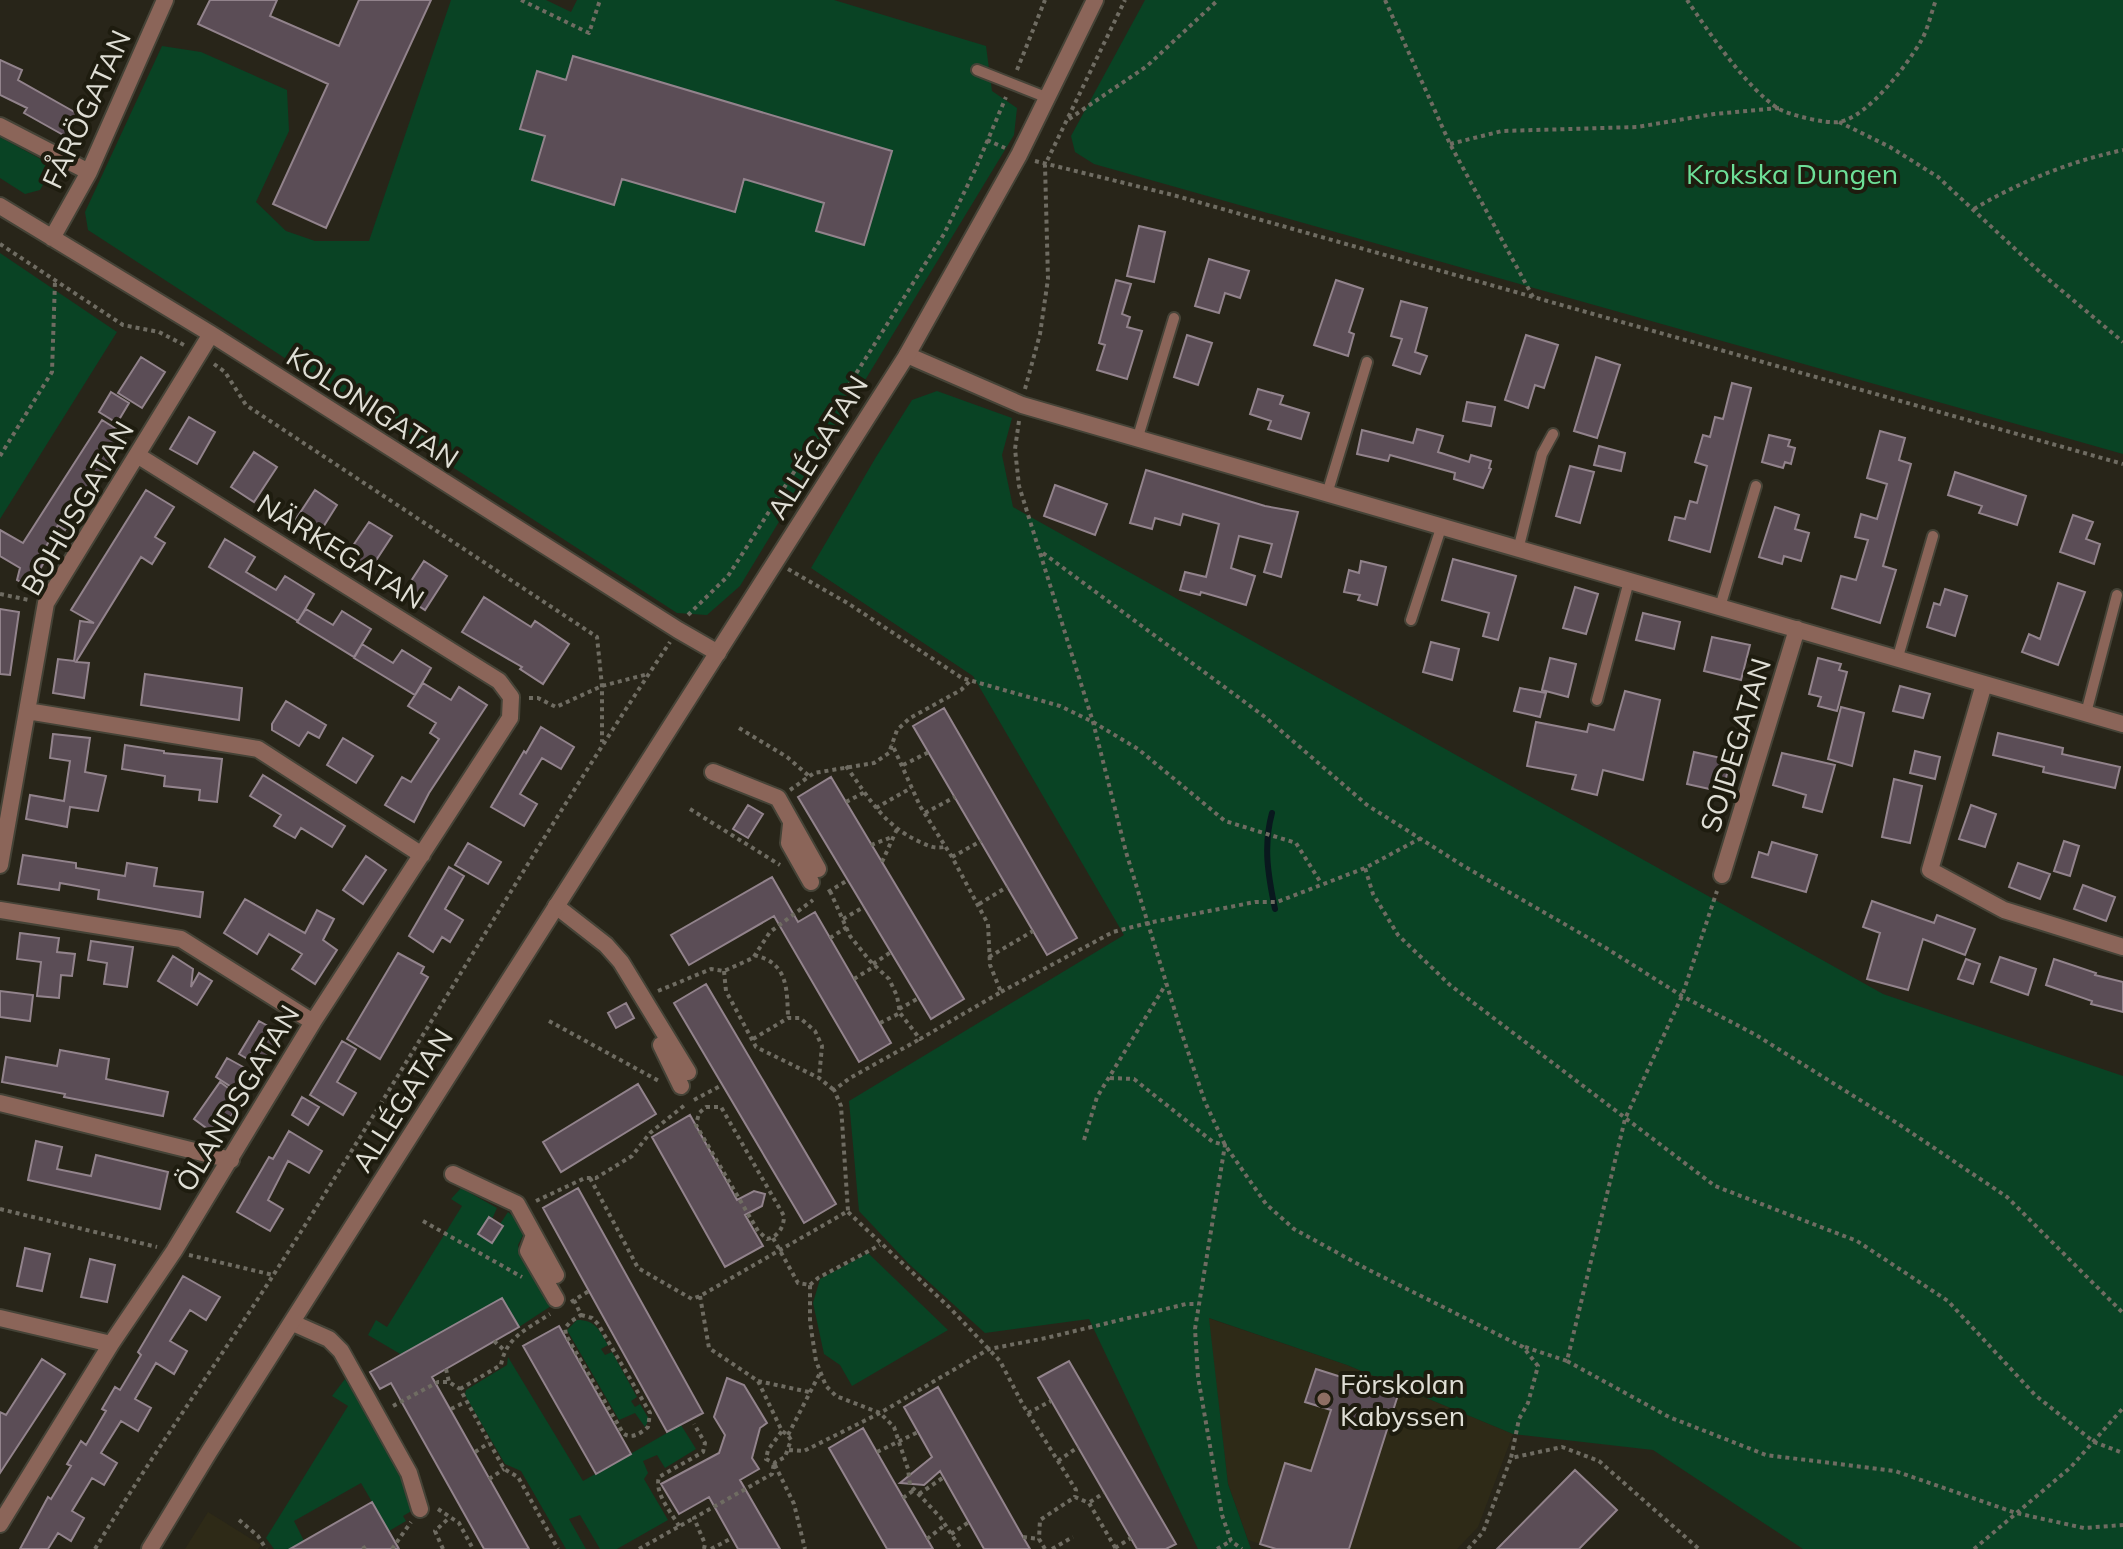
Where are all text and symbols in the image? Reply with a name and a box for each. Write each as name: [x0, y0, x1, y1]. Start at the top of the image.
street label: FÅRÖGATAN: [34, 24, 138, 194]
park label: Krokska Dungen: [1686, 156, 1898, 191]
street label: KOLONIGATAN: [281, 338, 465, 476]
street label: ALLÉGATAN: [759, 369, 875, 525]
street label: BOHUSGATAN: [13, 415, 141, 601]
street label: NÄRKEGATAN: [251, 486, 431, 616]
street label: SOJDEGATAN: [1692, 654, 1778, 836]
street label: ÖLANDSGATAN: [168, 998, 306, 1198]
street label: ALLÉGATAN: [344, 1022, 460, 1178]
place label: Förskolan Kabyssen: [1340, 1366, 1465, 1433]
marker: Förskolan Kabyssen: [1315, 1390, 1333, 1408]

